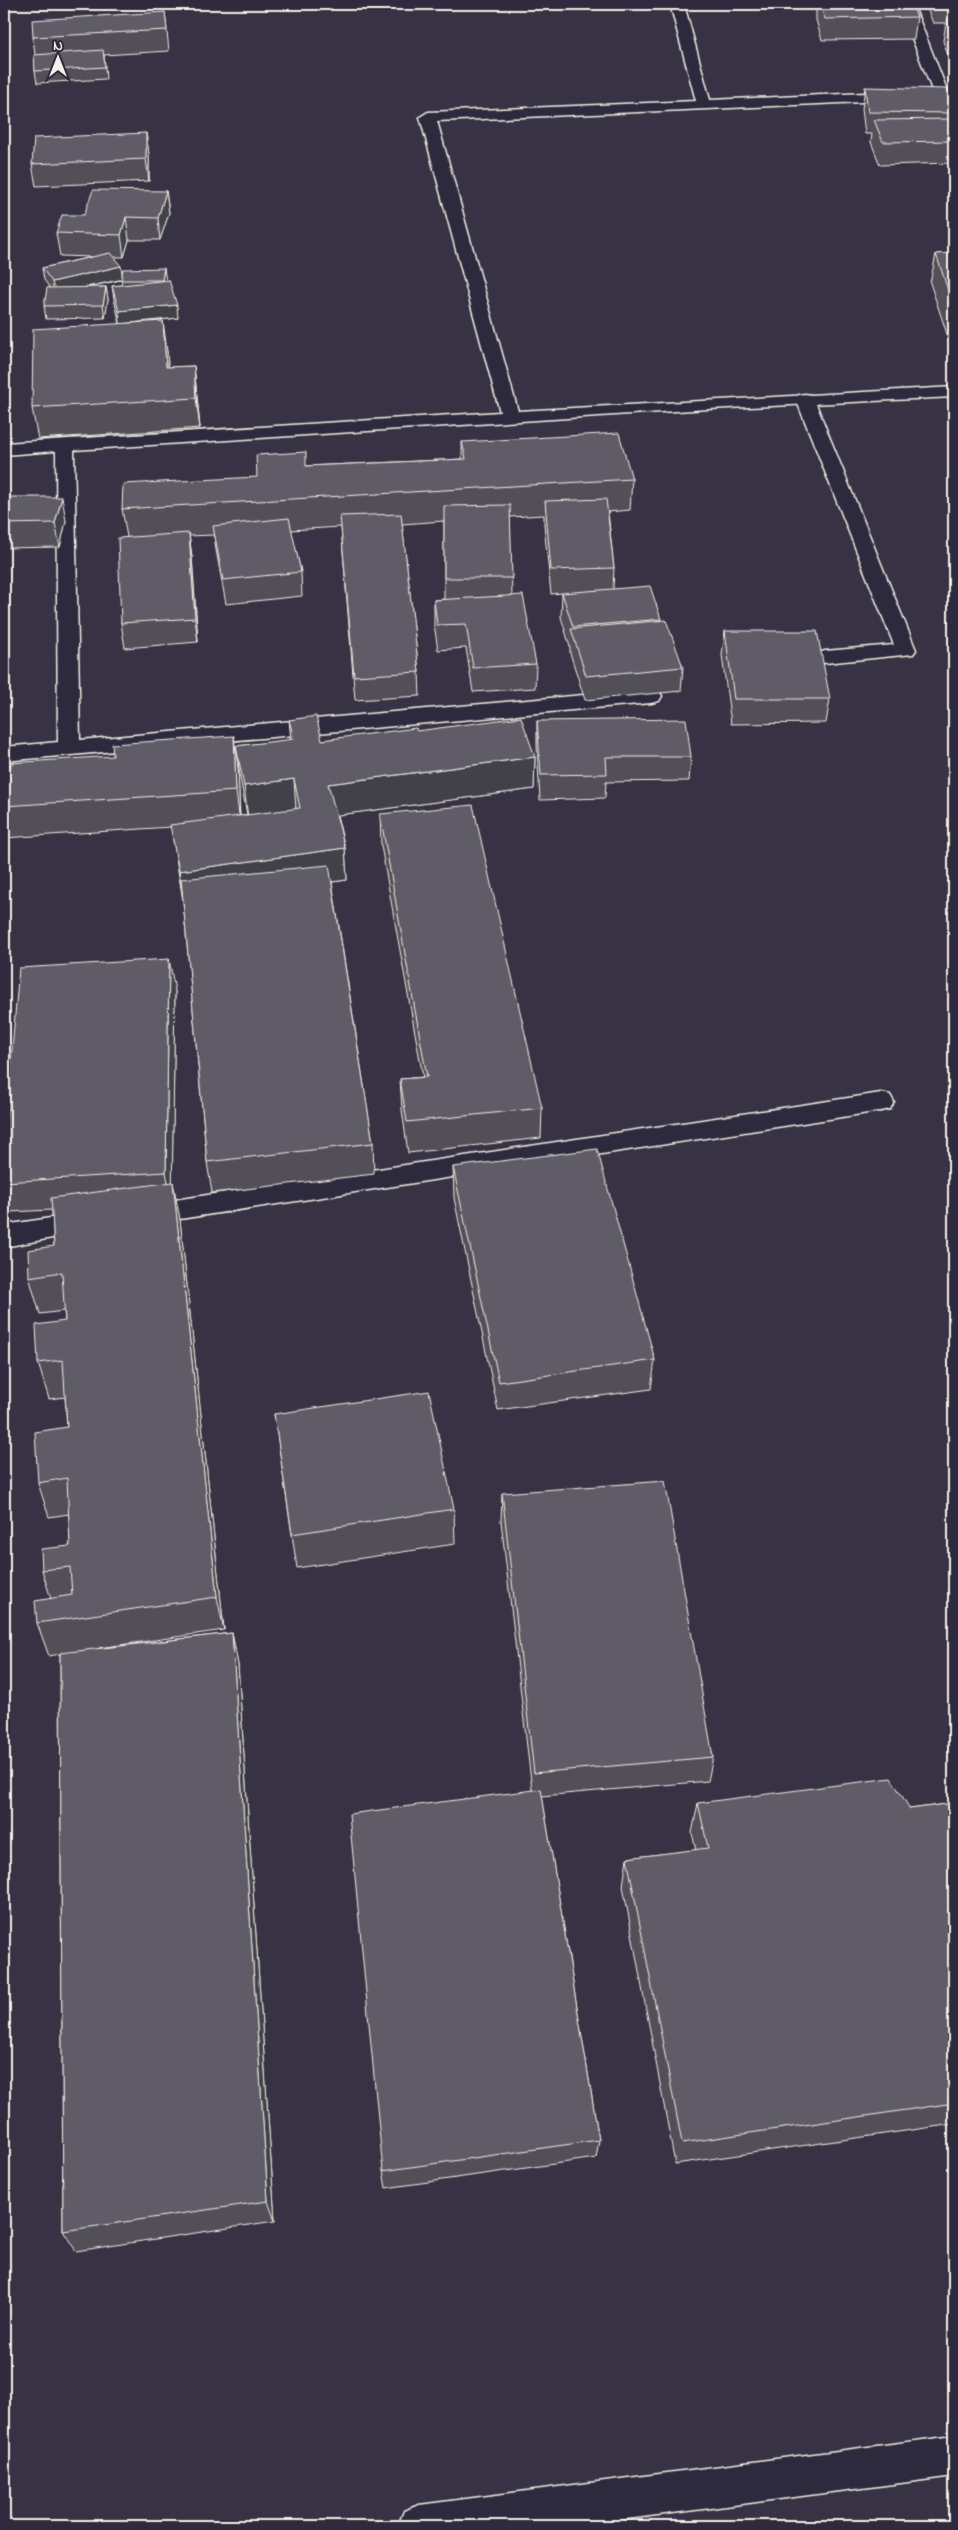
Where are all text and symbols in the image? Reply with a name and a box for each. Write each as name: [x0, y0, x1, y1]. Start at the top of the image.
north arrow: [32, 32, 82, 82]
text: N: [53, 36, 63, 57]

